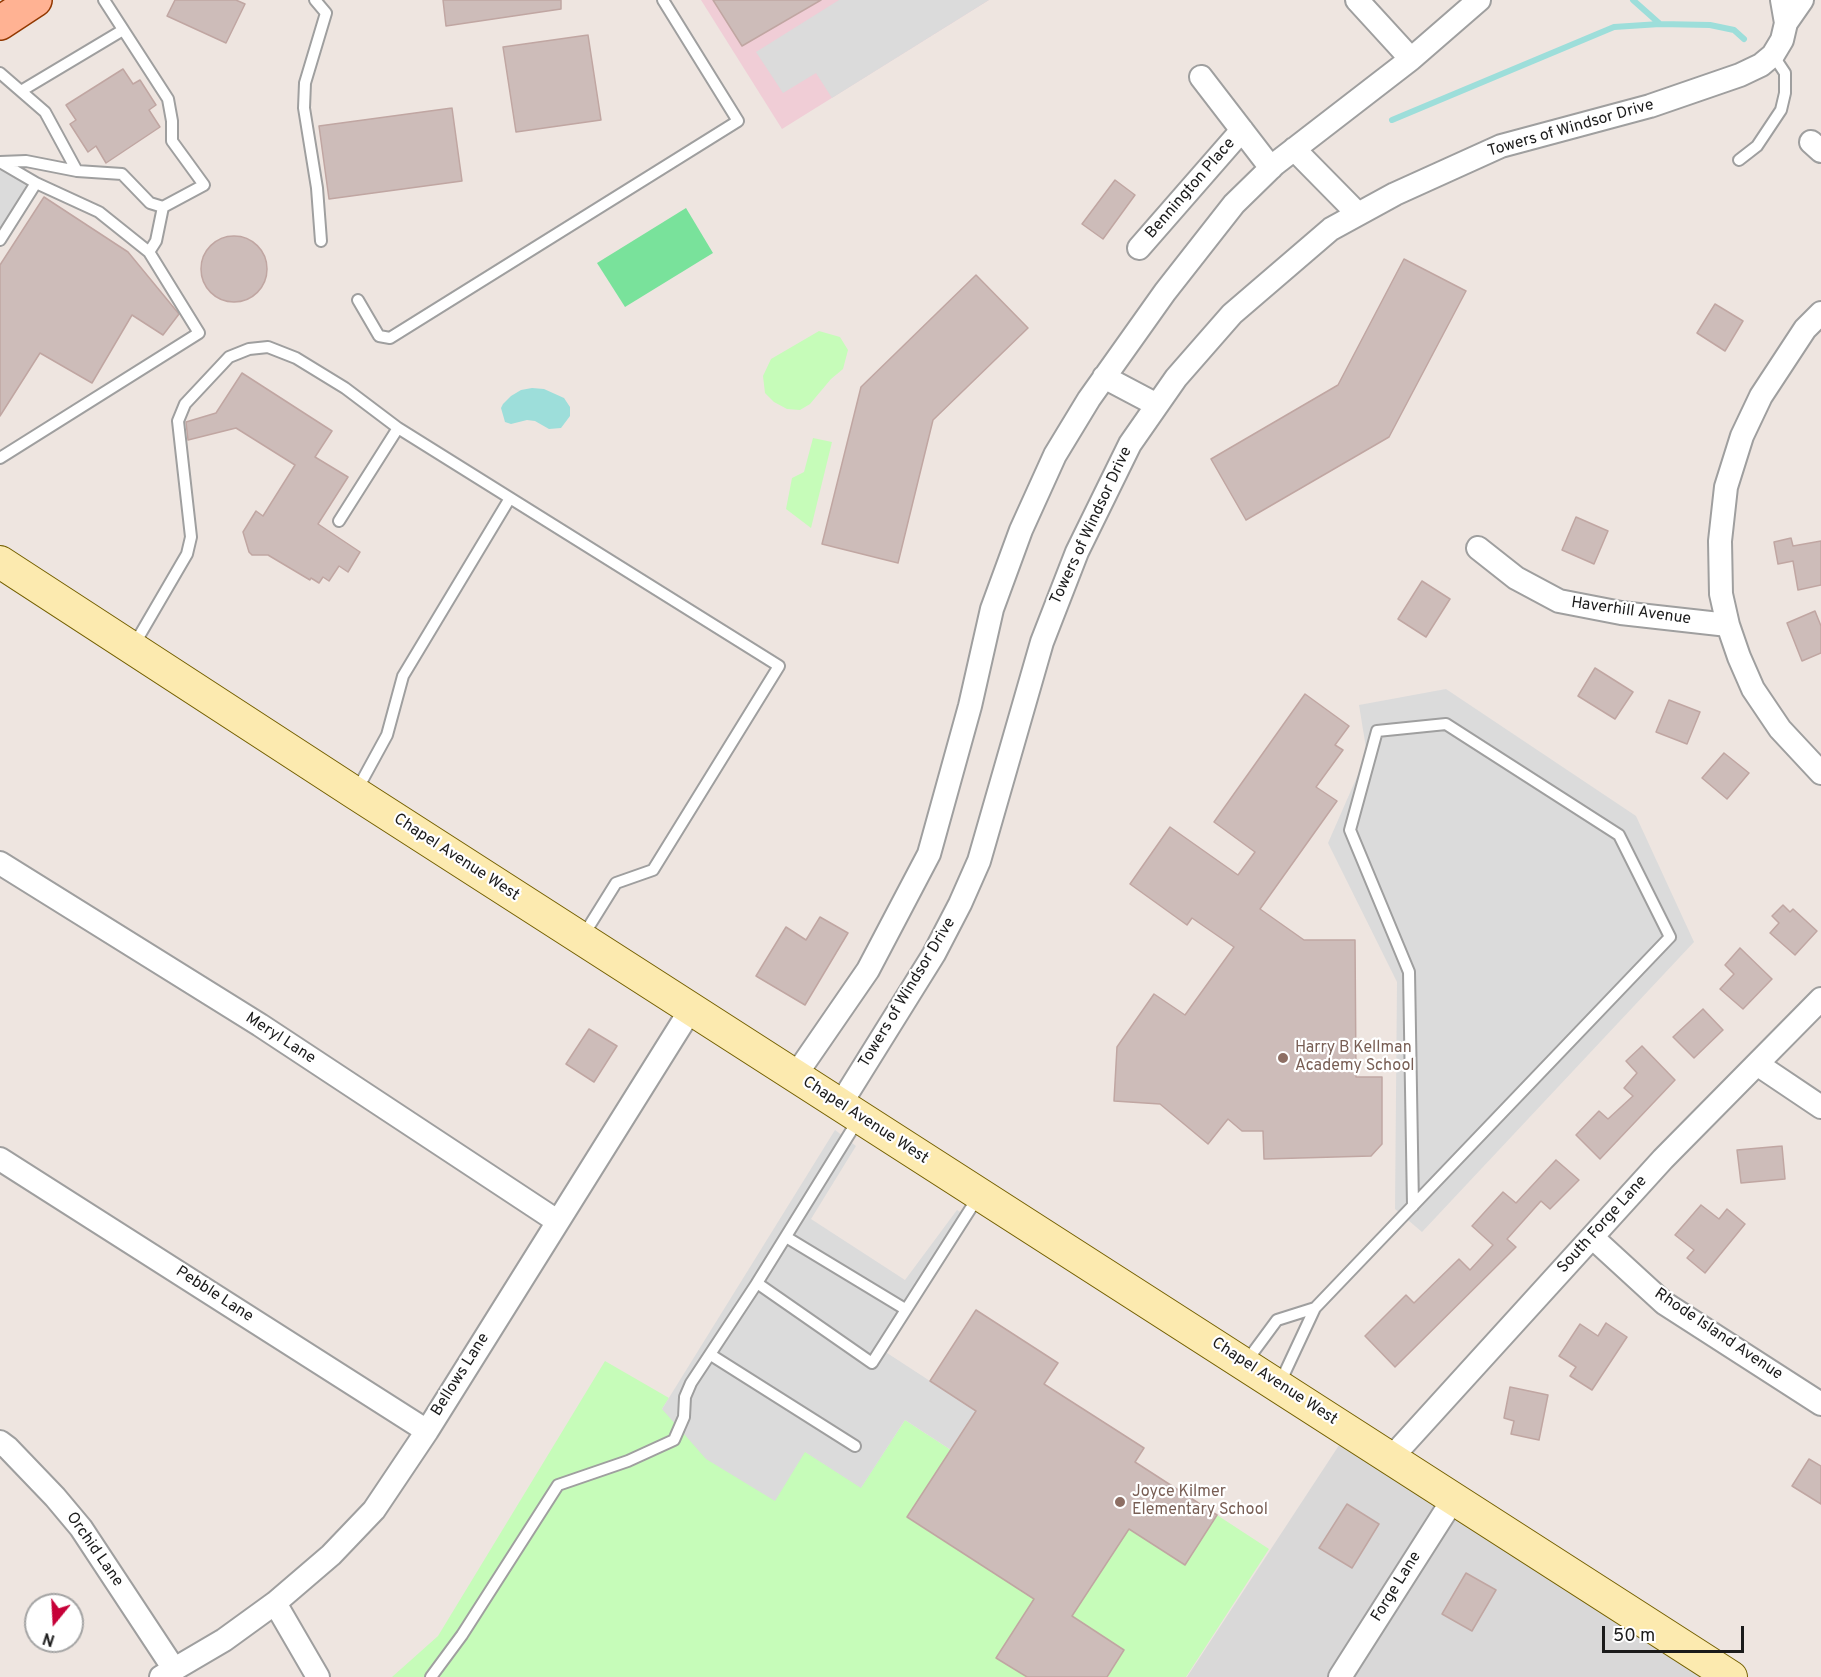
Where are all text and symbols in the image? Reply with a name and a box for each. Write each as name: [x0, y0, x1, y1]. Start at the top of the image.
street label: Towers of Windsor Drive: [1486, 96, 1656, 162]
street label: Bennington Place: [1142, 135, 1240, 243]
street label: Towers of Windsor Drive: [1047, 444, 1137, 608]
street label: Haverhill Avenue: [1570, 594, 1692, 630]
street label: Chapel Avenue West: [389, 810, 523, 906]
street label: Towers of Windsor Drive: [856, 914, 960, 1072]
street label: Meryl Lane: [241, 1009, 319, 1069]
place label: Harry B Kellman Academy School: [1295, 1039, 1415, 1077]
marker: Harry B Kellman Academy School: [1276, 1051, 1290, 1065]
street label: Chapel Avenue West: [798, 1073, 932, 1169]
street label: South Forge Lane: [1554, 1172, 1652, 1278]
street label: Pebble Lane: [172, 1263, 256, 1327]
street label: Rhode Island Avenue: [1650, 1285, 1786, 1385]
street label: Bellows Lane: [428, 1330, 494, 1420]
street label: Chapel Avenue West: [1207, 1334, 1341, 1430]
place label: Joyce Kilmer Elementary School: [1132, 1483, 1268, 1521]
marker: Joyce Kilmer Elementary School: [1113, 1495, 1127, 1509]
street label: Orchid Lane: [61, 1509, 127, 1591]
street label: Forge Lane: [1368, 1548, 1426, 1626]
north arrow: [24, 1593, 84, 1653]
scale bar: [1605, 1614, 1748, 1652]
text: 50 m: [1613, 1625, 1655, 1648]
text: N: [40, 1627, 58, 1650]

